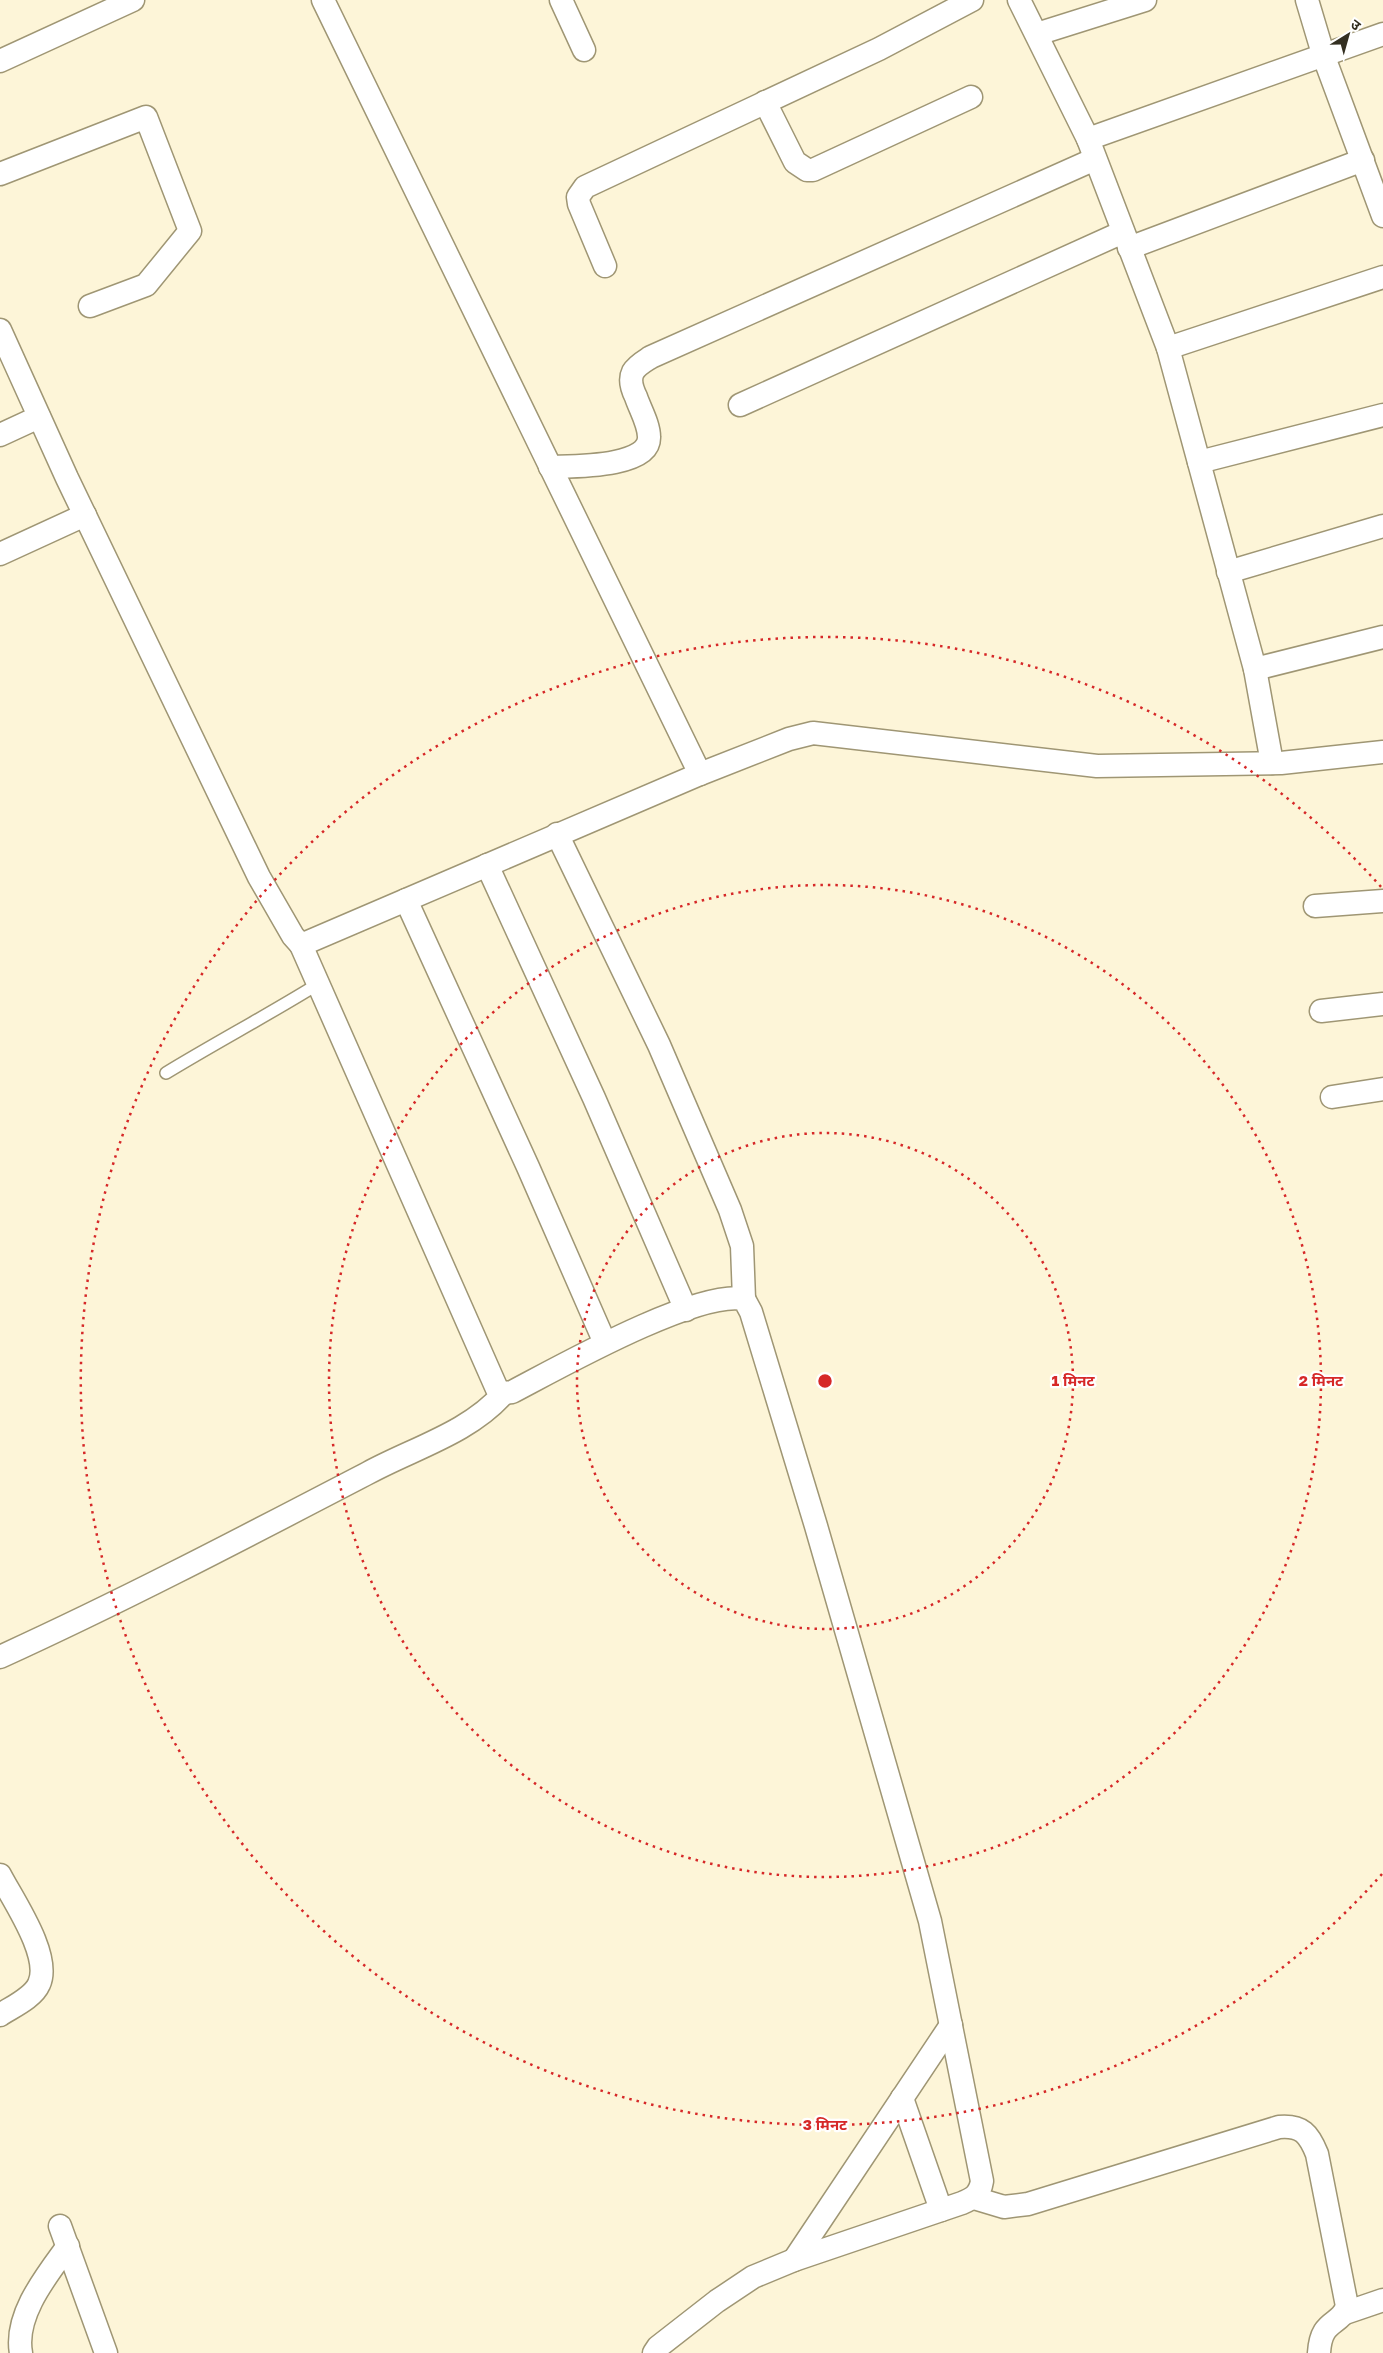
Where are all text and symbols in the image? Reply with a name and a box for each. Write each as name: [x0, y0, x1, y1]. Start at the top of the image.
north arrow: [1323, 10, 1373, 60]
text: उ: [1348, 15, 1365, 34]
text: 1 मिनट: [1052, 1371, 1095, 1389]
text: 2 मिनट: [1299, 1371, 1344, 1389]
centre of rings: [816, 1372, 834, 1390]
text: 3 मिनट: [803, 2115, 848, 2133]

